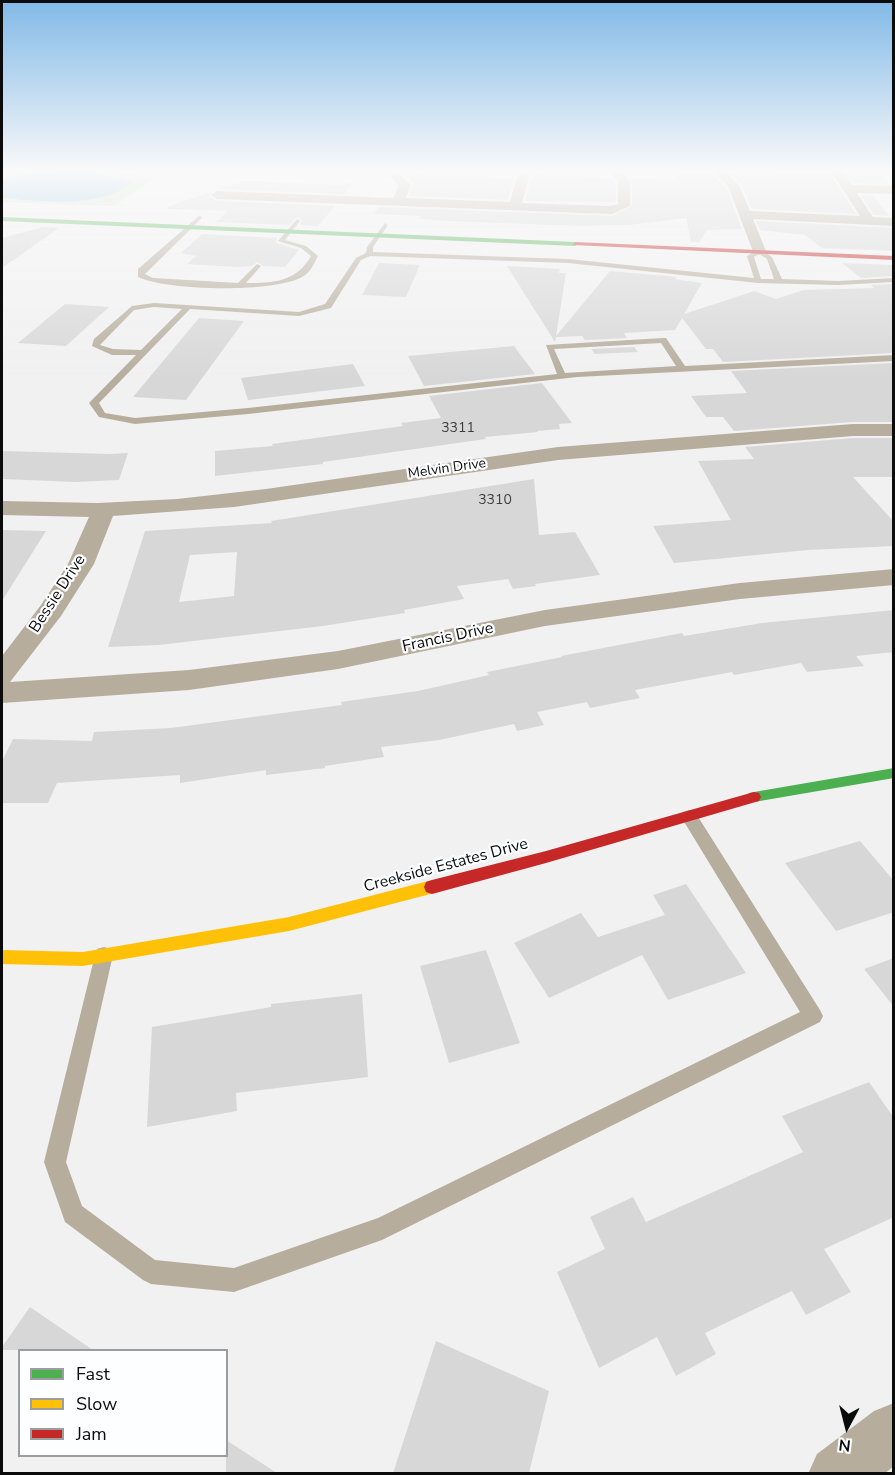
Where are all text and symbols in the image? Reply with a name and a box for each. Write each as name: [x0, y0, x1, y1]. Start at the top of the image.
house number: 3311: [441, 421, 475, 437]
street label: Melvin Drive: [407, 455, 487, 483]
house number: 3310: [478, 493, 512, 509]
street label: Bessie Drive: [26, 551, 90, 637]
street label: Francis Drive: [401, 619, 495, 657]
street label: Creekside Estates Drive: [362, 835, 530, 897]
legend: [18, 1349, 228, 1457]
text: Fast: [76, 1362, 110, 1386]
text: Slow: [76, 1392, 117, 1416]
north arrow: [817, 1397, 877, 1457]
text: Jam: [76, 1422, 107, 1446]
text: N: [838, 1433, 852, 1457]

